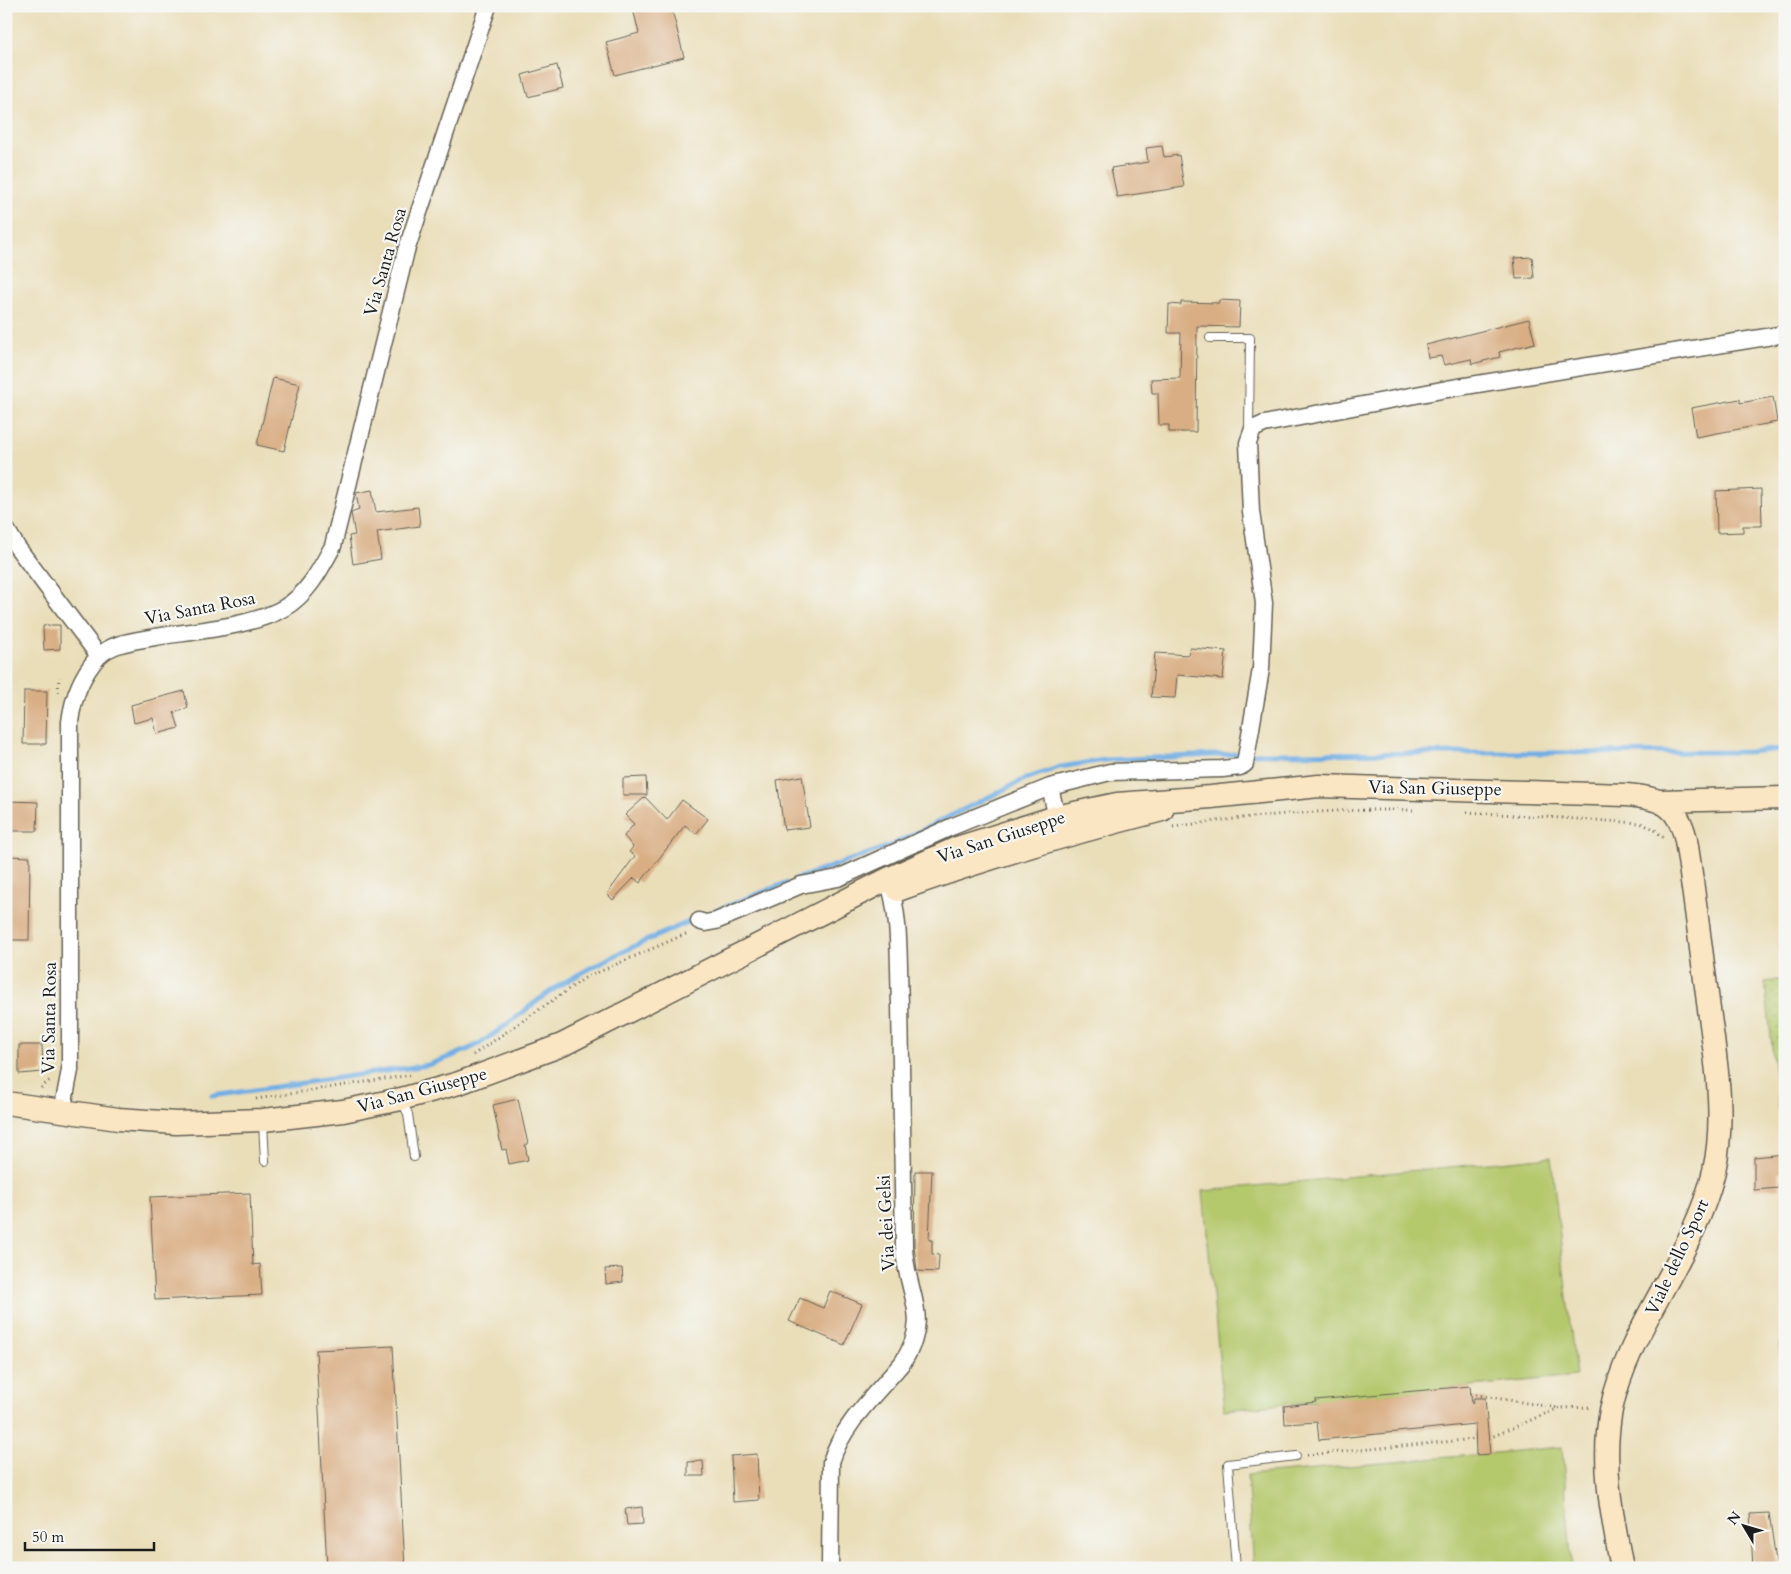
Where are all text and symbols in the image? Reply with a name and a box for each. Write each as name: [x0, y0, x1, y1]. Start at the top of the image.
street label: Via Santa Rosa: [358, 205, 413, 320]
street label: Via Santa Rosa: [143, 585, 258, 631]
street label: Via San Giuseppe: [1368, 775, 1502, 802]
street label: Via San Giuseppe: [934, 805, 1068, 870]
street label: Via Santa Rosa: [36, 961, 63, 1074]
street label: Via San Giuseppe: [354, 1061, 490, 1120]
street label: Via dei Gelsi: [871, 1174, 902, 1272]
street label: Viale dello Sport: [1640, 1195, 1715, 1319]
north arrow: [1718, 1502, 1768, 1552]
text: N: [1723, 1508, 1745, 1529]
scale bar: [25, 1519, 154, 1551]
text: 50 m: [32, 1527, 64, 1547]

